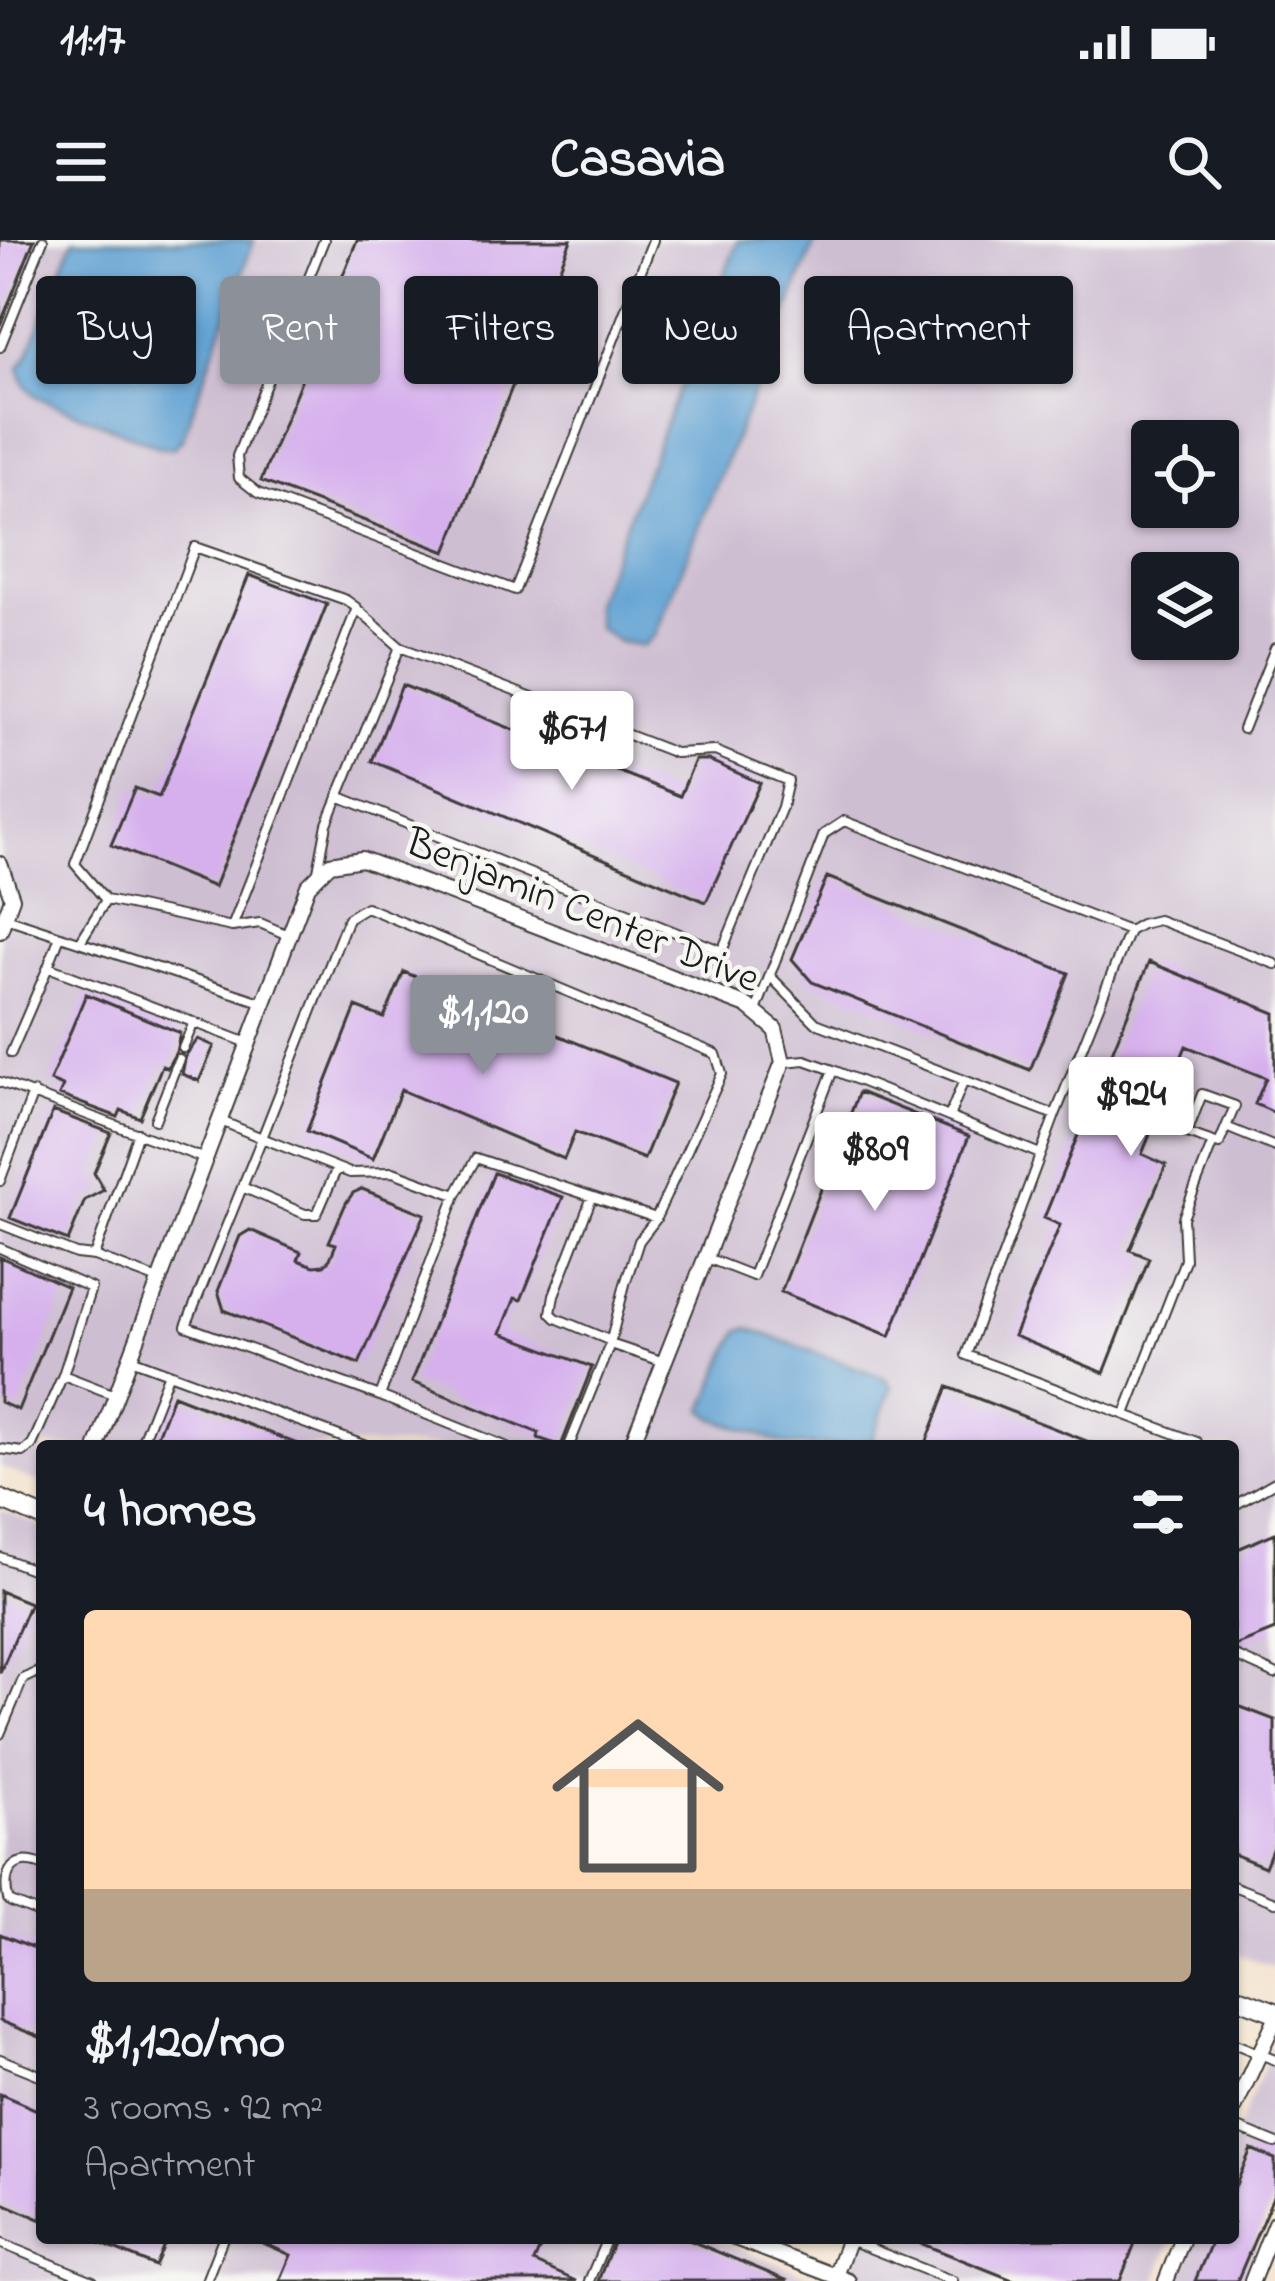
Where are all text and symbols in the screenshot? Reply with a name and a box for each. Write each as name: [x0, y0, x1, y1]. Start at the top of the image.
text: 11:17: [60, 9, 125, 75]
text: Casavia: [550, 123, 725, 201]
icon: menu: [48, 129, 114, 195]
icon: search: [1161, 129, 1227, 195]
chip: Buy: [36, 276, 196, 384]
chip: Rent: [220, 276, 380, 384]
chip: Filters: [404, 276, 598, 384]
chip: New: [622, 276, 780, 384]
chip: Apartment: [804, 276, 1073, 384]
map controls: [1131, 420, 1239, 660]
button: locate: [1131, 420, 1239, 528]
button: layers: [1131, 552, 1239, 660]
pin: $671: [501, 691, 643, 793]
text: $671: [537, 701, 607, 758]
street label: Benjamin Center Drive: [395, 813, 768, 1011]
pin: $1,120: [385, 975, 581, 1077]
text: $1,120: [437, 985, 529, 1042]
pin: $924: [1060, 1057, 1202, 1159]
text: $924: [1096, 1067, 1166, 1124]
pin: $809: [804, 1112, 946, 1214]
text: $809: [842, 1122, 908, 1179]
text: 4 homes: [84, 1475, 257, 1550]
icon: filters: [1125, 1479, 1191, 1545]
icon: home: [530, 1688, 746, 1904]
text: $1,120/mo: [84, 2006, 285, 2081]
text: 3 rooms · 92 m²: [84, 2081, 323, 2138]
text: Apartment: [84, 2138, 256, 2195]

